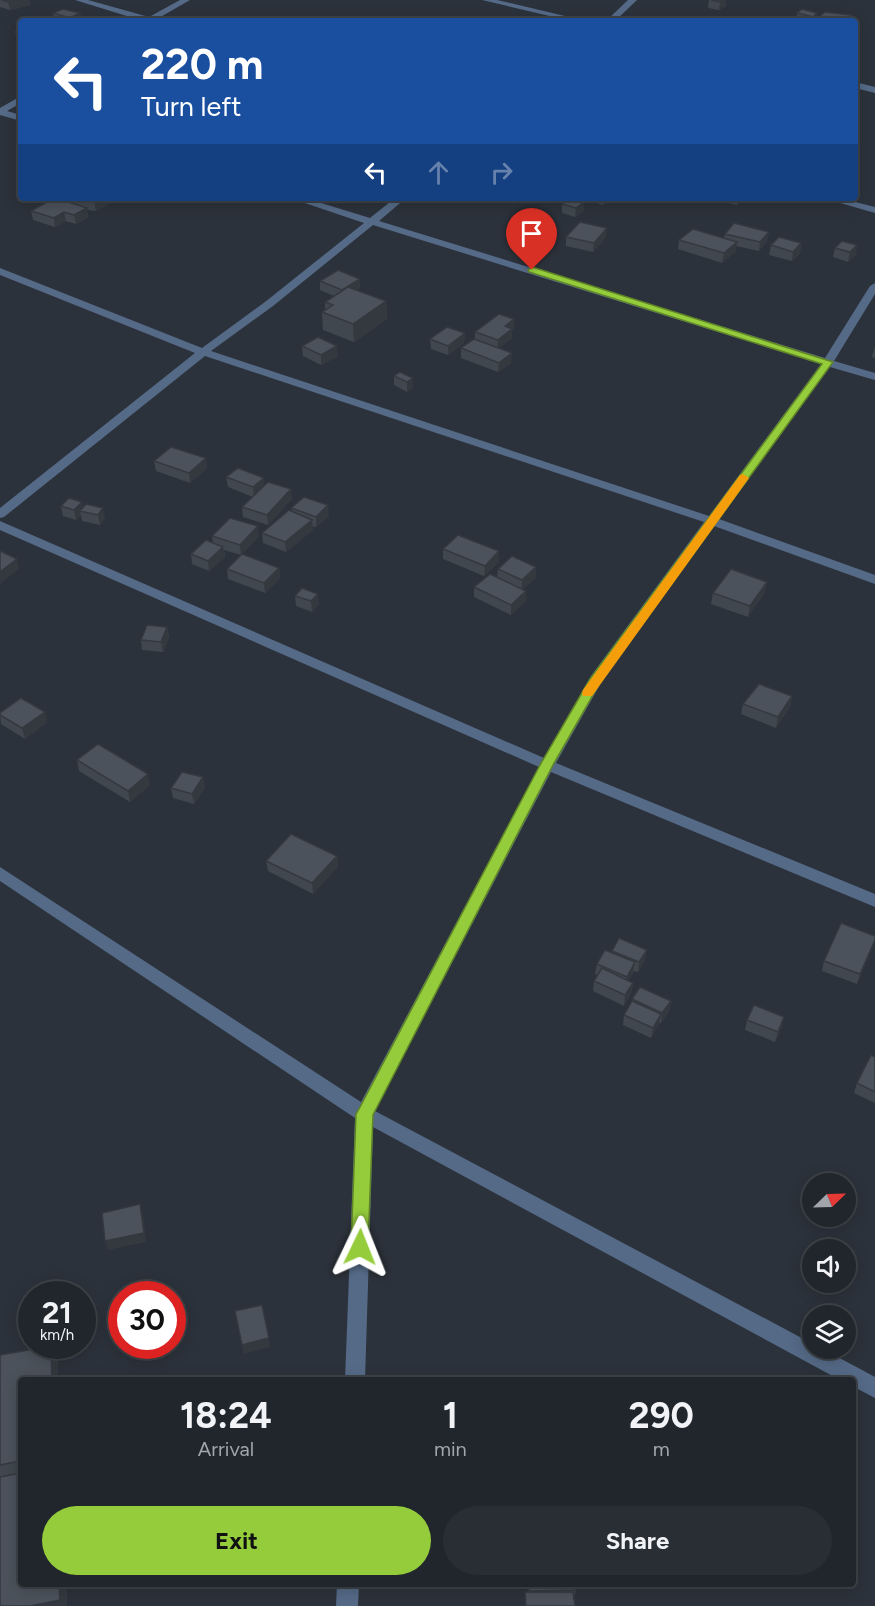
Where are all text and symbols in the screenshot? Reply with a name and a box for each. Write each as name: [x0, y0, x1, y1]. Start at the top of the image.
text: 220 m: [141, 39, 263, 90]
icon: left: [42, 42, 120, 120]
text: Turn left: [141, 90, 241, 123]
icon: left: [359, 156, 392, 189]
icon: ahead: [422, 156, 455, 189]
icon: right: [485, 156, 518, 189]
pin: [506, 208, 557, 270]
icon: arrive: [515, 217, 548, 250]
north arrow: [802, 1173, 856, 1227]
map controls: [802, 1173, 856, 1359]
position arrow: [328, 1215, 392, 1279]
button: sound: [802, 1239, 856, 1293]
speed limit sign: 30: [108, 1281, 186, 1359]
text: 21: [42, 1294, 72, 1331]
button: layers: [802, 1305, 856, 1359]
text: km/h: [40, 1326, 74, 1344]
text: 18:24: [180, 1394, 272, 1437]
text: 1: [443, 1394, 458, 1437]
text: 290: [629, 1394, 694, 1437]
text: Arrival: [198, 1437, 254, 1461]
text: min: [434, 1437, 467, 1461]
text: m: [653, 1437, 670, 1461]
button: Exit: [42, 1506, 431, 1575]
button: Share: [443, 1506, 832, 1575]

